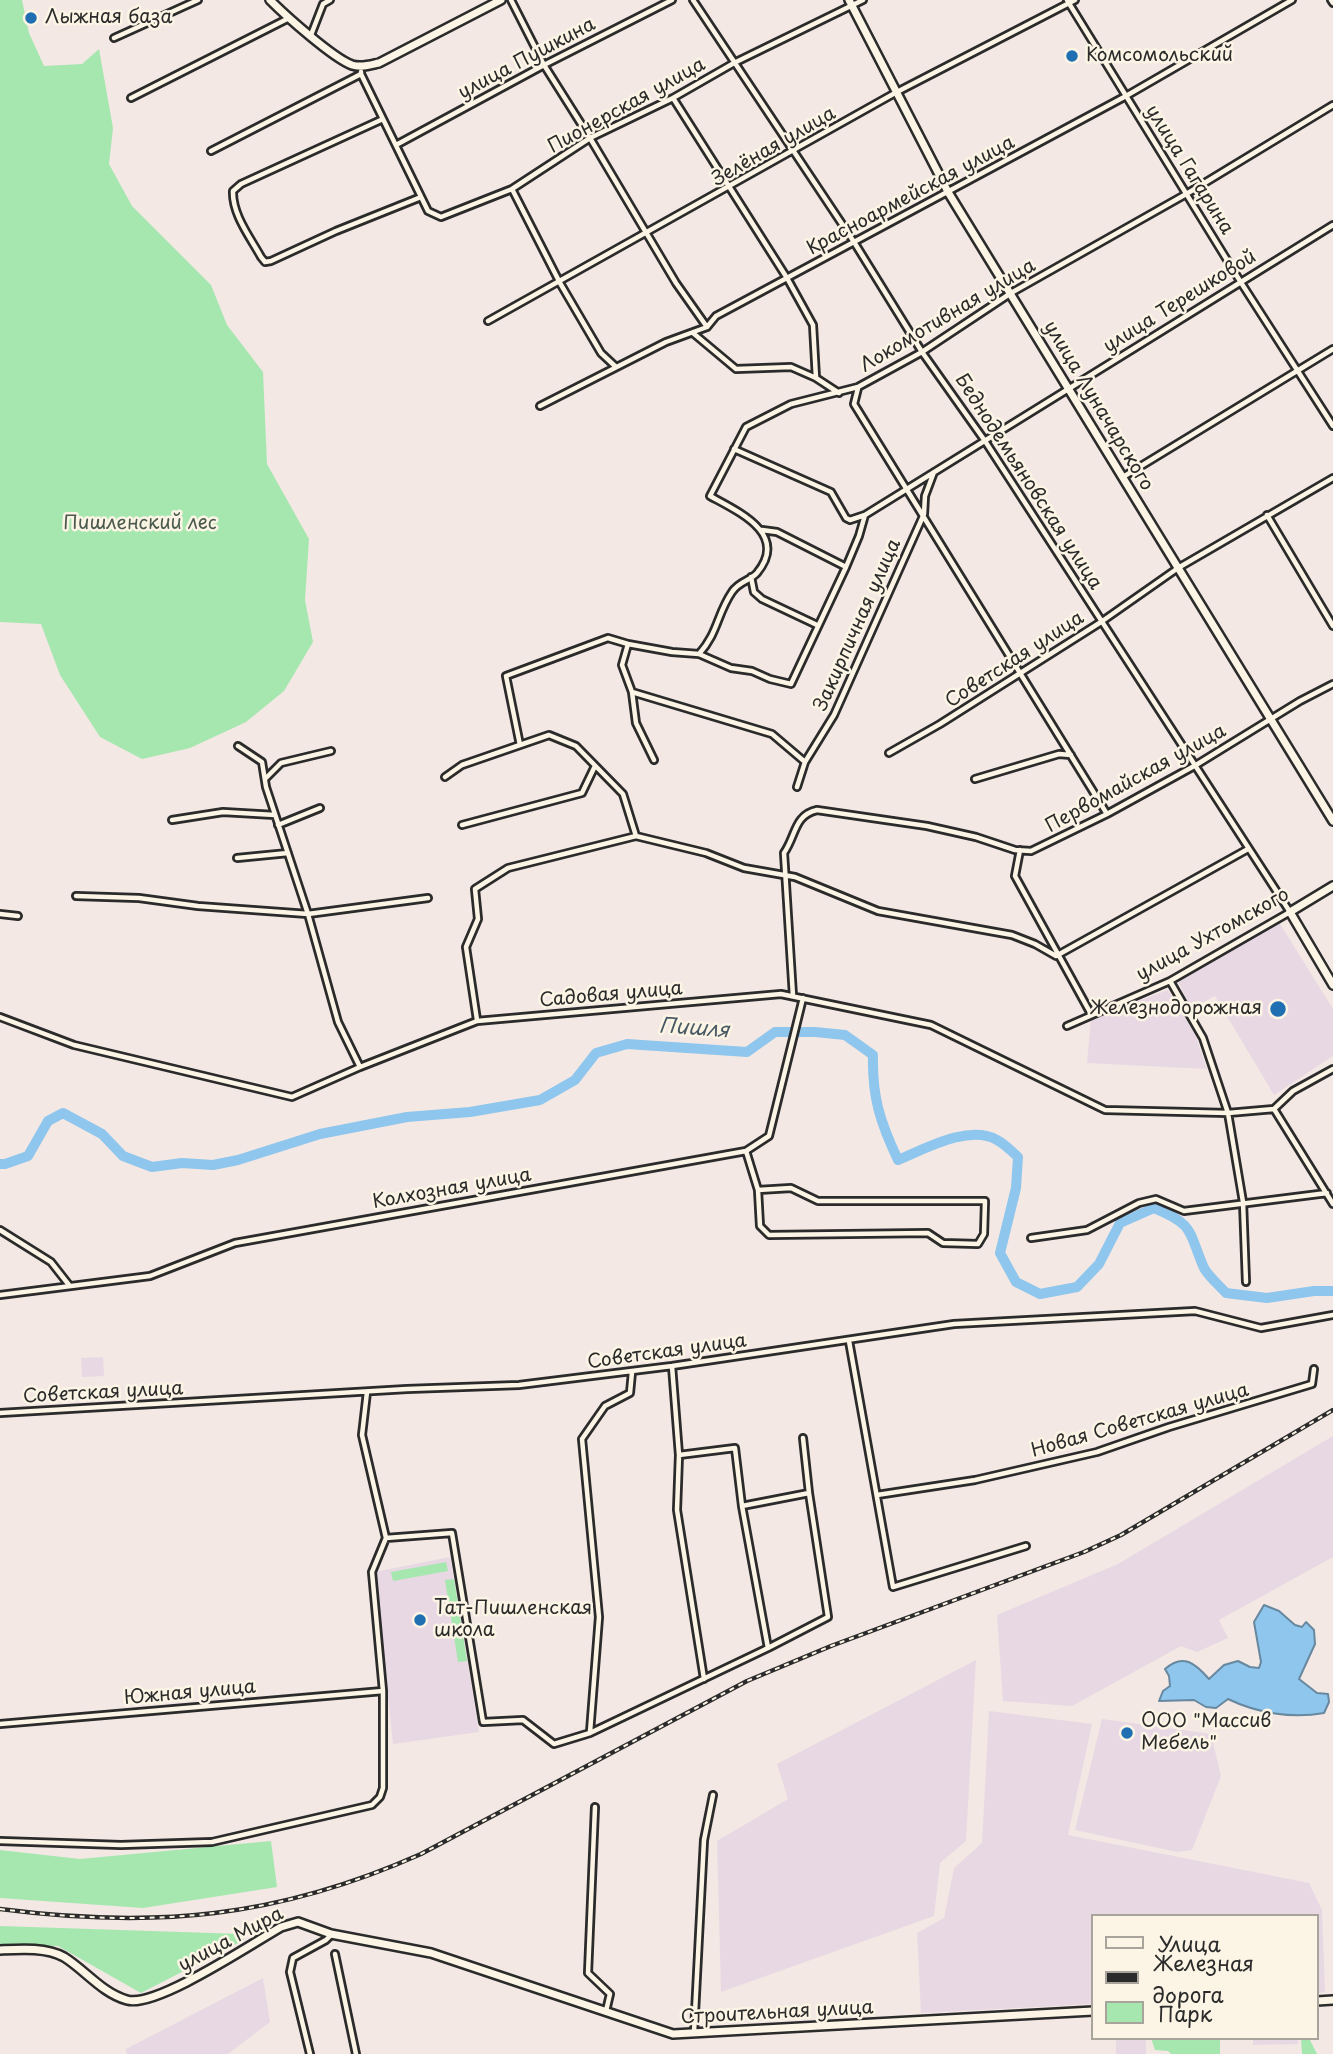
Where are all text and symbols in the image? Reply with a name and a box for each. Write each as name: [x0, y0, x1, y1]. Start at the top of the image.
place label: Лыжная база: [45, 7, 172, 29]
marker: Лыжная база: [23, 10, 39, 26]
street label: улица Пушкина: [455, 13, 599, 105]
place label: Комсомольский: [1086, 45, 1233, 67]
marker: Комсомольский: [1064, 48, 1080, 64]
street label: Пионерская улица: [545, 53, 709, 159]
street label: улица Гагарина: [1140, 101, 1238, 239]
street label: Зелёная улица: [708, 102, 840, 192]
street label: Красноармейская улица: [803, 132, 1019, 260]
street label: улица Терешковой: [1099, 246, 1261, 358]
street label: Локомотивная улица: [856, 255, 1040, 377]
street label: улица Луначарского: [1038, 317, 1158, 495]
street label: Беднодемьяновская улица: [950, 370, 1106, 594]
park label: Пишленский лес: [63, 513, 217, 535]
street label: Закирпичная улица: [810, 535, 906, 715]
street label: Советская улица: [941, 607, 1089, 713]
street label: Первомайская улица: [1042, 720, 1230, 838]
street label: улица Ухтомского: [1133, 883, 1293, 987]
street label: Садовая улица: [539, 977, 683, 1013]
place label: Железнодорожная: [1090, 998, 1262, 1020]
marker: Железнодорожная: [1268, 999, 1288, 1019]
water label: Пишля: [658, 1014, 730, 1044]
street label: Колхозная улица: [371, 1164, 533, 1214]
street label: Советская улица: [586, 1330, 748, 1374]
street label: Советская улица: [22, 1377, 184, 1409]
street label: Новая Советская улица: [1029, 1379, 1251, 1463]
place label: Тат-Пишленская школа: [434, 1598, 592, 1642]
marker: Тат-Пишленская школа: [412, 1612, 428, 1628]
street label: Южная улица: [123, 1676, 257, 1710]
place label: ООО "Массив Мебель": [1141, 1711, 1271, 1755]
marker: ООО "Массив Мебель": [1119, 1725, 1135, 1741]
street label: улица Мира: [175, 1903, 287, 1977]
legend: [1092, 1914, 1319, 2040]
text: Улица: [1158, 1927, 1221, 1959]
text: Железная дорога: [1153, 1946, 1254, 2010]
street label: Строительная улица: [680, 1997, 874, 2029]
text: Парк: [1158, 1997, 1212, 2029]

